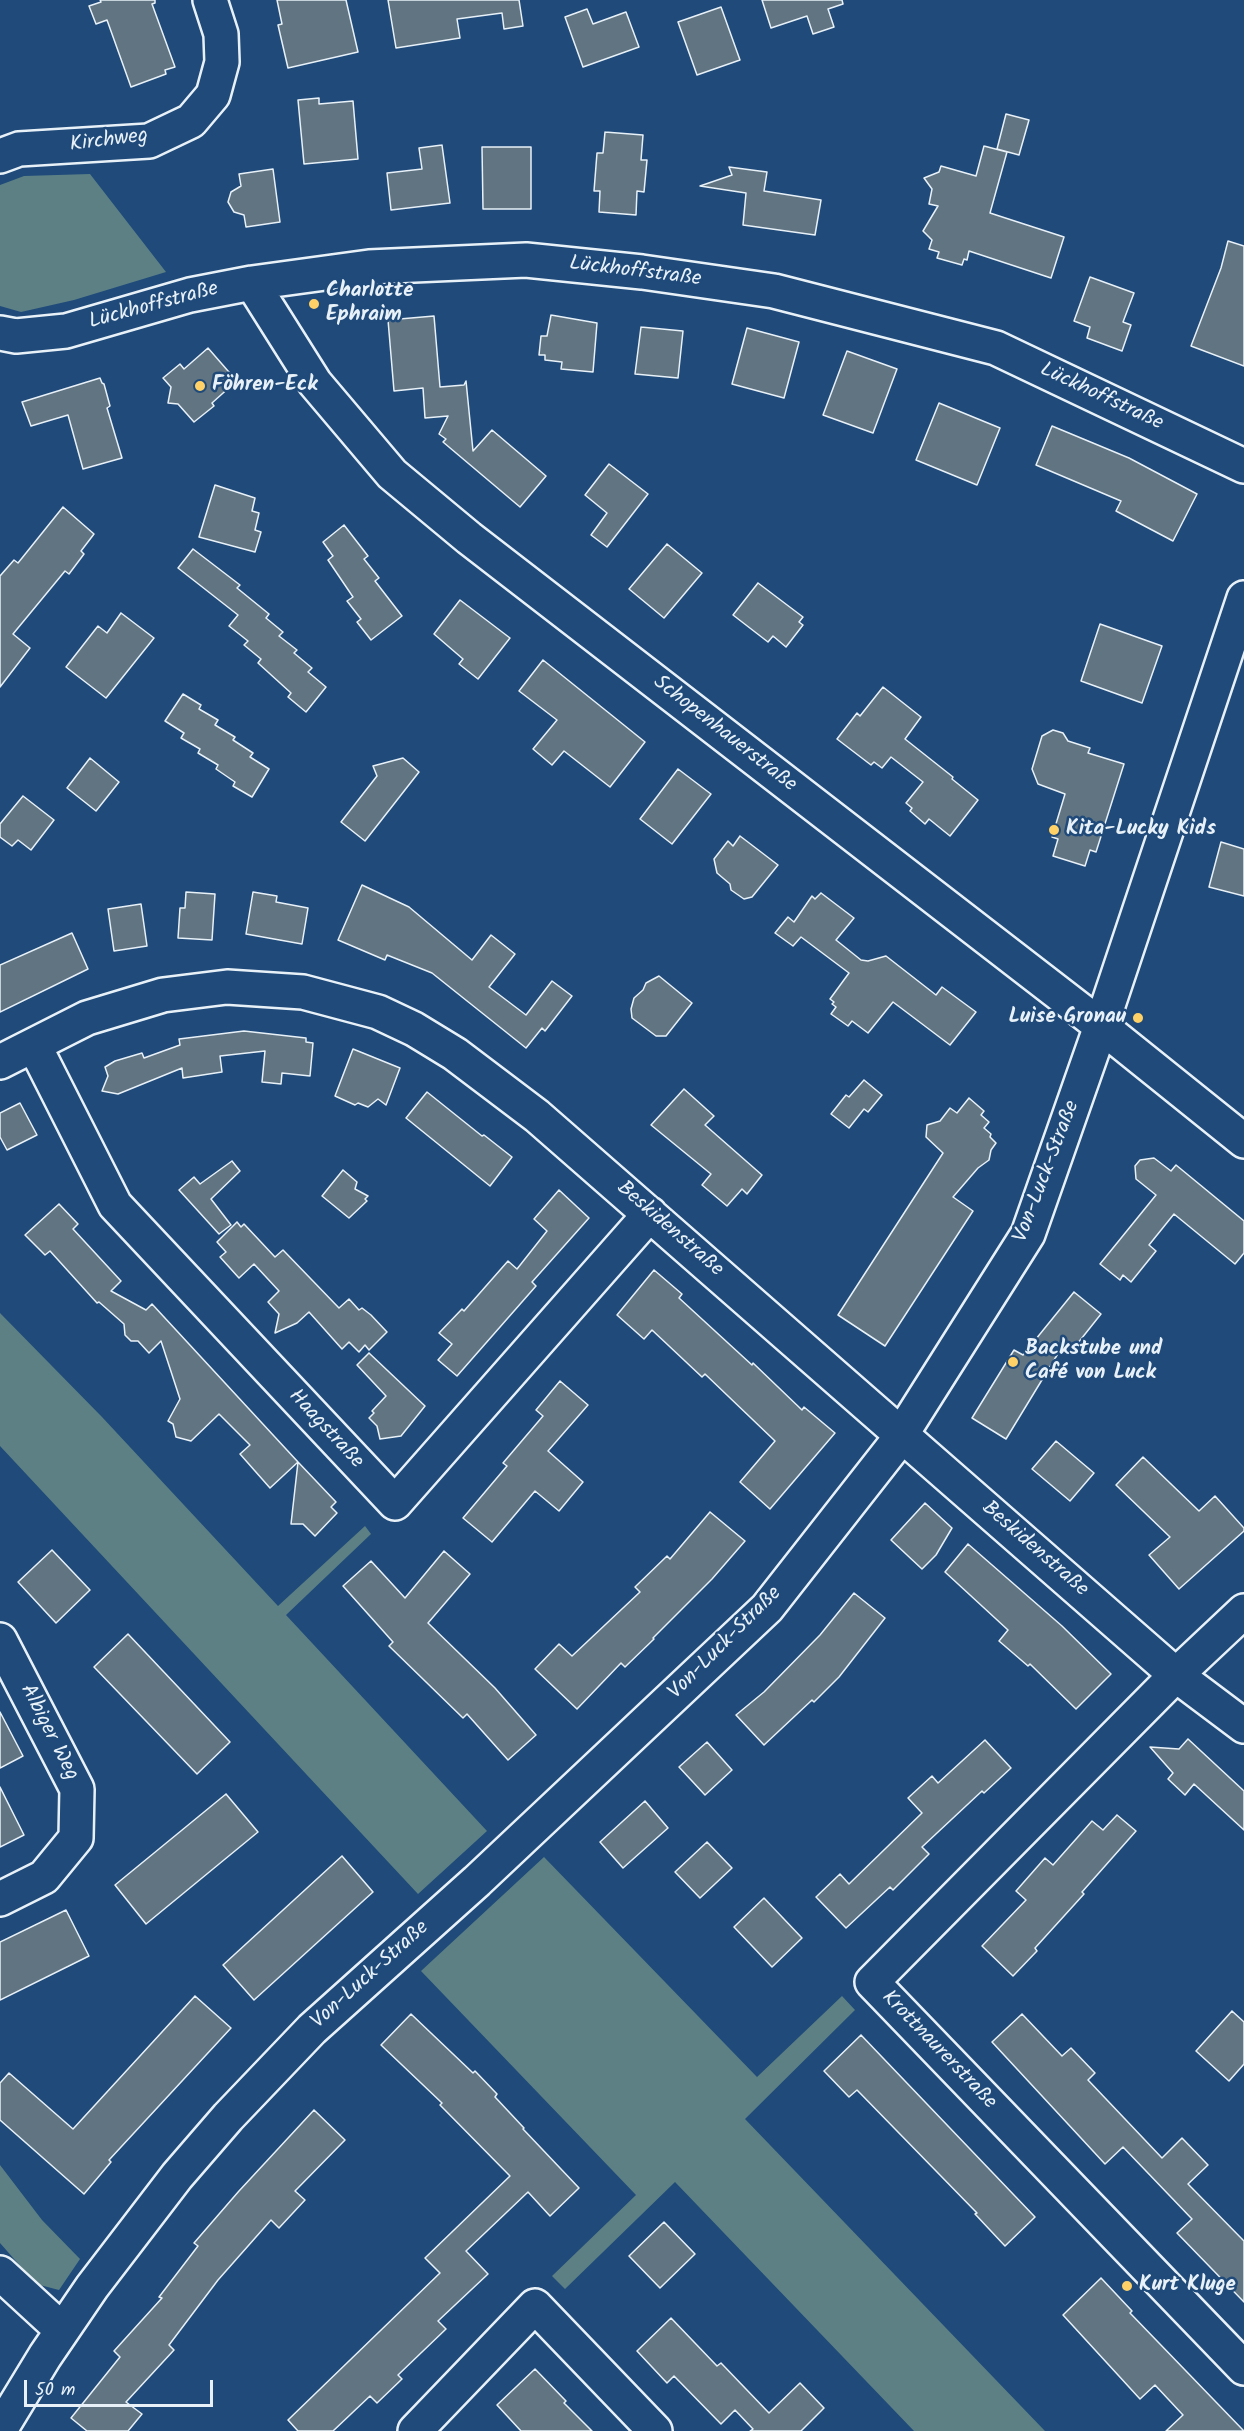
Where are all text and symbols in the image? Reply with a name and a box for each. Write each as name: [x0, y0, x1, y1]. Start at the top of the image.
street label: Kirchweg: [68, 125, 150, 159]
street label: Lückhoffstraße: [568, 252, 702, 294]
street label: Lückhoffstraße: [87, 278, 221, 336]
place label: Charlotte Ephraim: [326, 279, 413, 329]
marker: Charlotte Ephraim: [307, 297, 321, 311]
street label: Lückhoffstraße: [1035, 359, 1167, 437]
place label: Föhren-Eck: [212, 373, 318, 399]
marker: Föhren-Eck: [193, 379, 207, 393]
street label: Schopenhauerstraße: [647, 671, 801, 799]
place label: Kita-Lucky Kids: [1066, 817, 1216, 843]
marker: Kita-Lucky Kids: [1047, 823, 1061, 837]
place label: Luise Gronau: [1008, 1005, 1126, 1031]
marker: Luise Gronau: [1131, 1011, 1145, 1025]
street label: Von-Luck-Straße: [1009, 1098, 1087, 1246]
street label: Beskidenstraße: [610, 1177, 728, 1283]
place label: Backstube und Café von Luck: [1025, 1337, 1162, 1387]
marker: Backstube und Café von Luck: [1006, 1355, 1020, 1369]
street label: Haagstraße: [282, 1385, 368, 1475]
street label: Beskidenstraße: [975, 1497, 1093, 1603]
street label: Von-Luck-Straße: [664, 1582, 788, 1706]
street label: Albiger Weg: [13, 1681, 83, 1785]
street label: Von-Luck-Straße: [307, 1917, 435, 2035]
street label: Krottnaurerstraße: [875, 1986, 1001, 2116]
place label: Kurt Kluge: [1139, 2273, 1236, 2299]
marker: Kurt Kluge: [1120, 2279, 1134, 2293]
scale bar: [27, 2368, 216, 2406]
text: 50 m: [35, 2376, 75, 2405]

